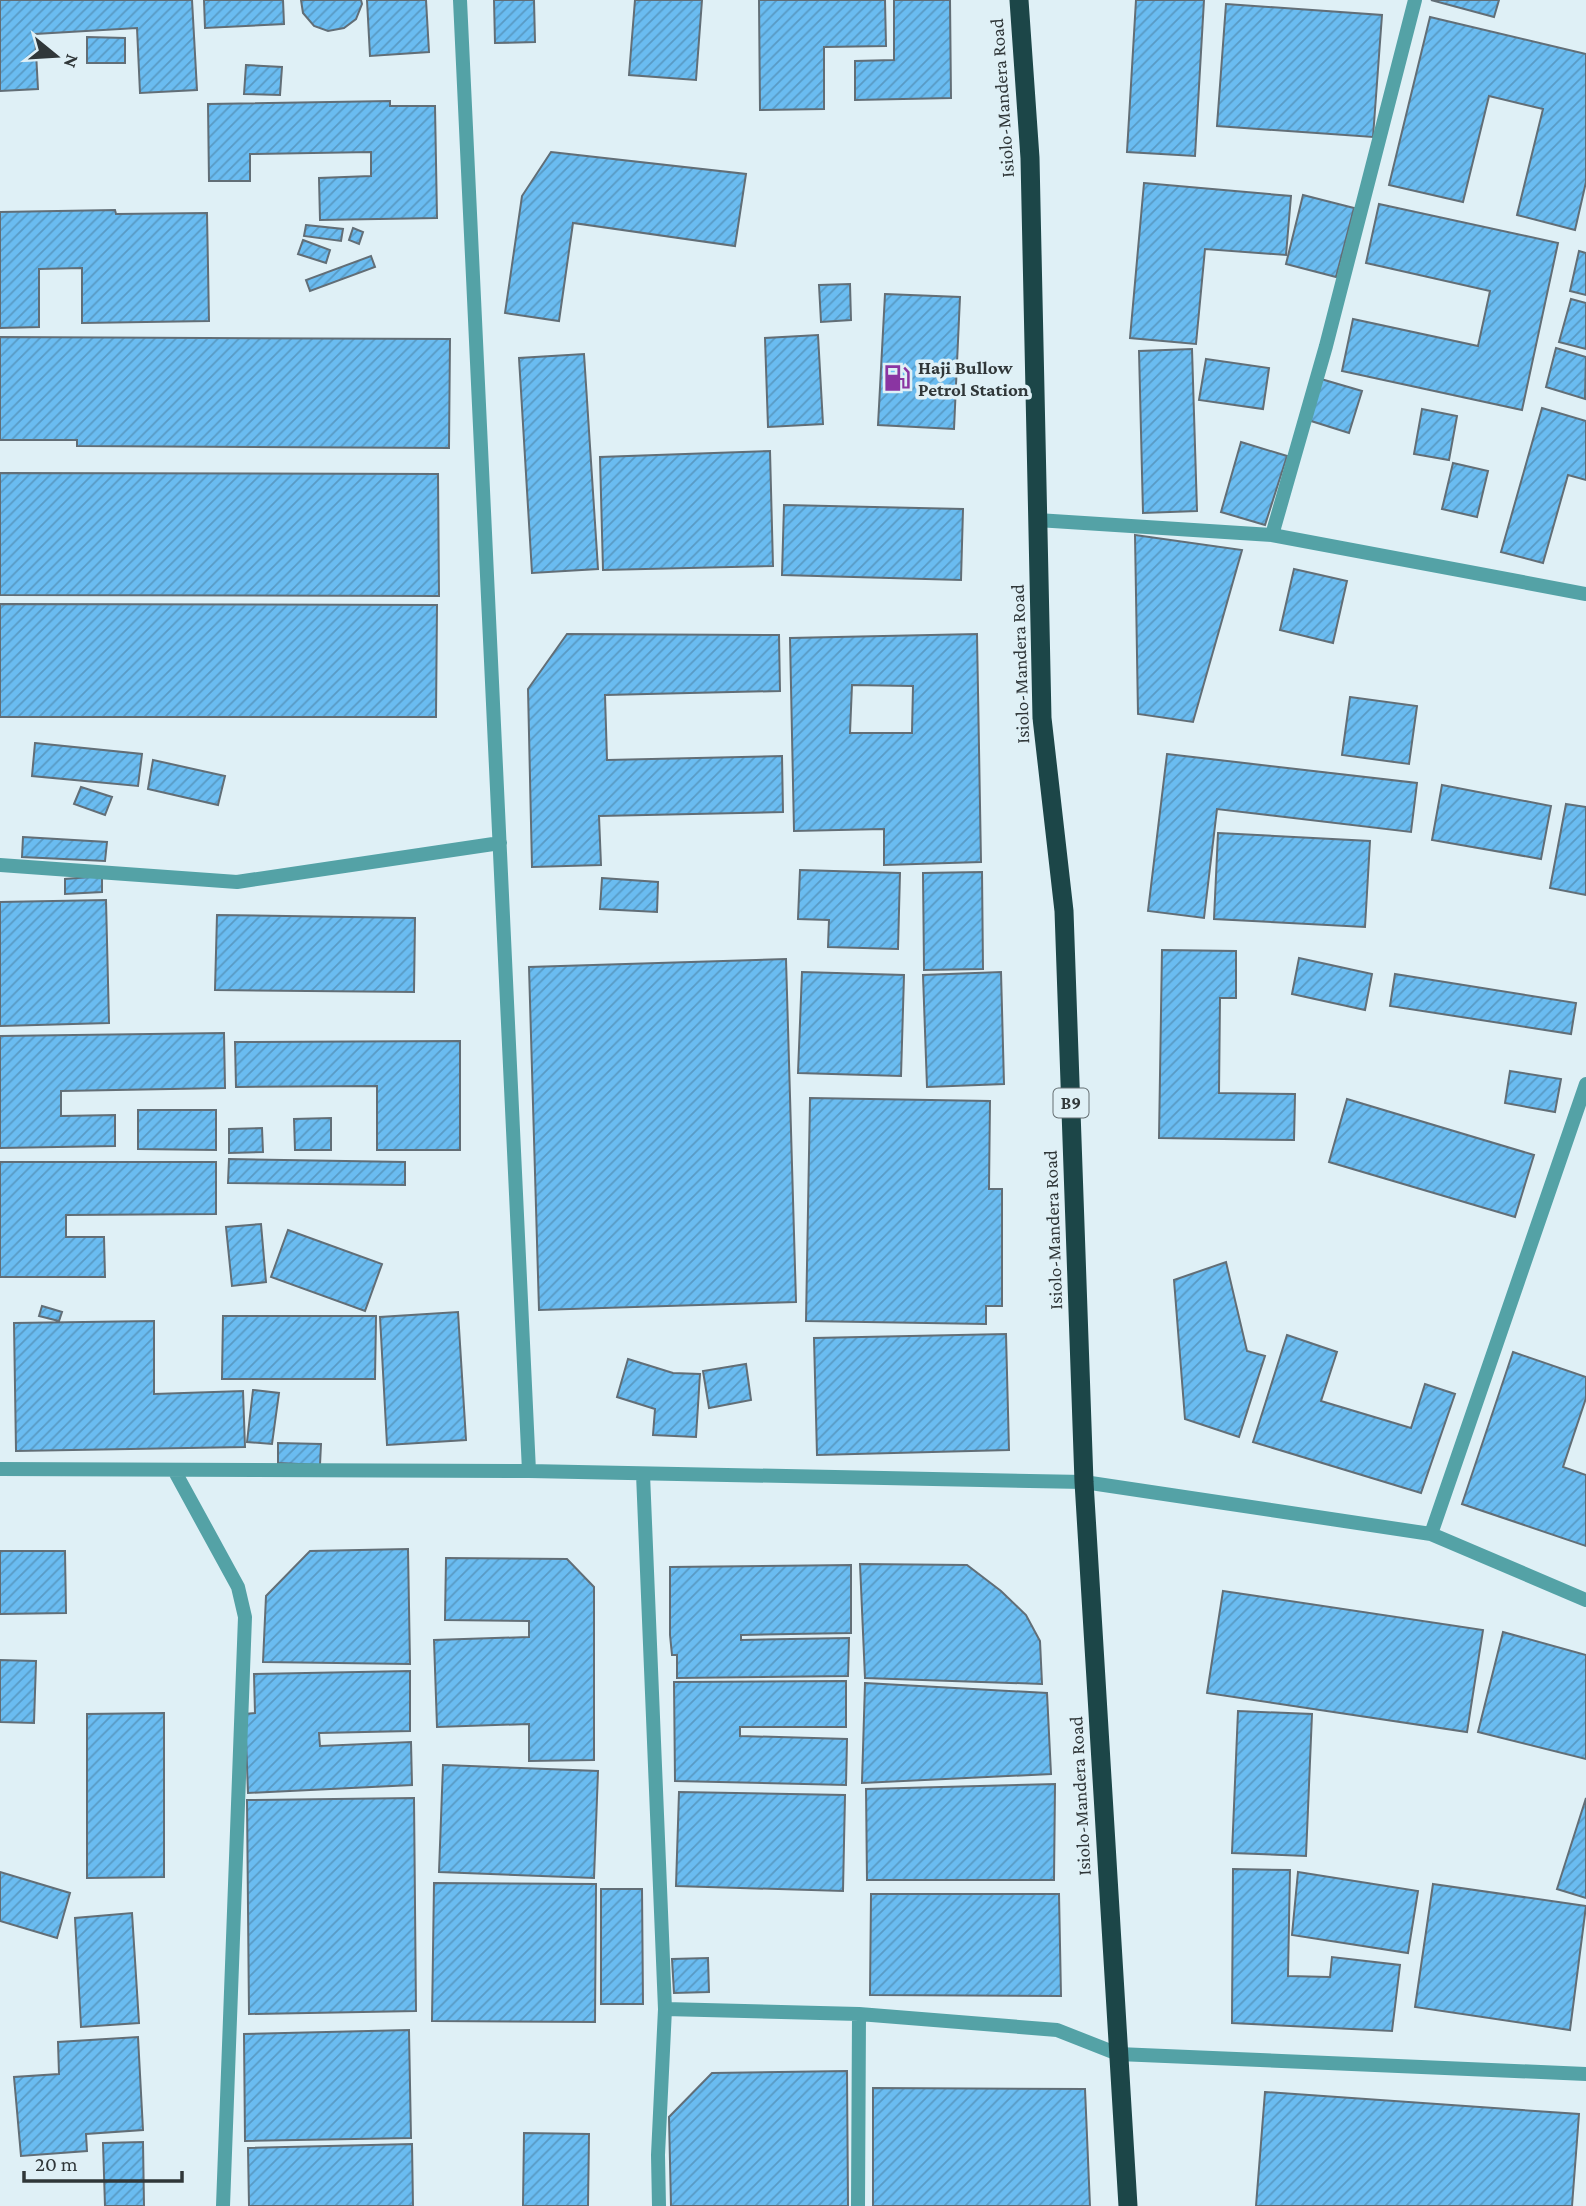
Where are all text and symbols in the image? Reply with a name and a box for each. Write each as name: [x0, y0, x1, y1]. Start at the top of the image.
street label: Isiolo-Mandera Road: [986, 18, 1018, 178]
north arrow: [21, 21, 91, 91]
text: N: [60, 52, 84, 71]
place label: Haji Bullow Petrol Station: [918, 357, 1029, 400]
fuel station icon: Haji Bullow Petrol Station: [882, 363, 912, 393]
street label: Isiolo-Mandera Road: [1007, 584, 1033, 744]
road number: B9: [1054, 1088, 1088, 1118]
street label: Isiolo-Mandera Road: [1040, 1150, 1066, 1310]
street label: Isiolo-Mandera Road: [1065, 1716, 1095, 1876]
scale bar: [24, 2140, 182, 2184]
text: 20 m: [35, 2152, 78, 2176]

